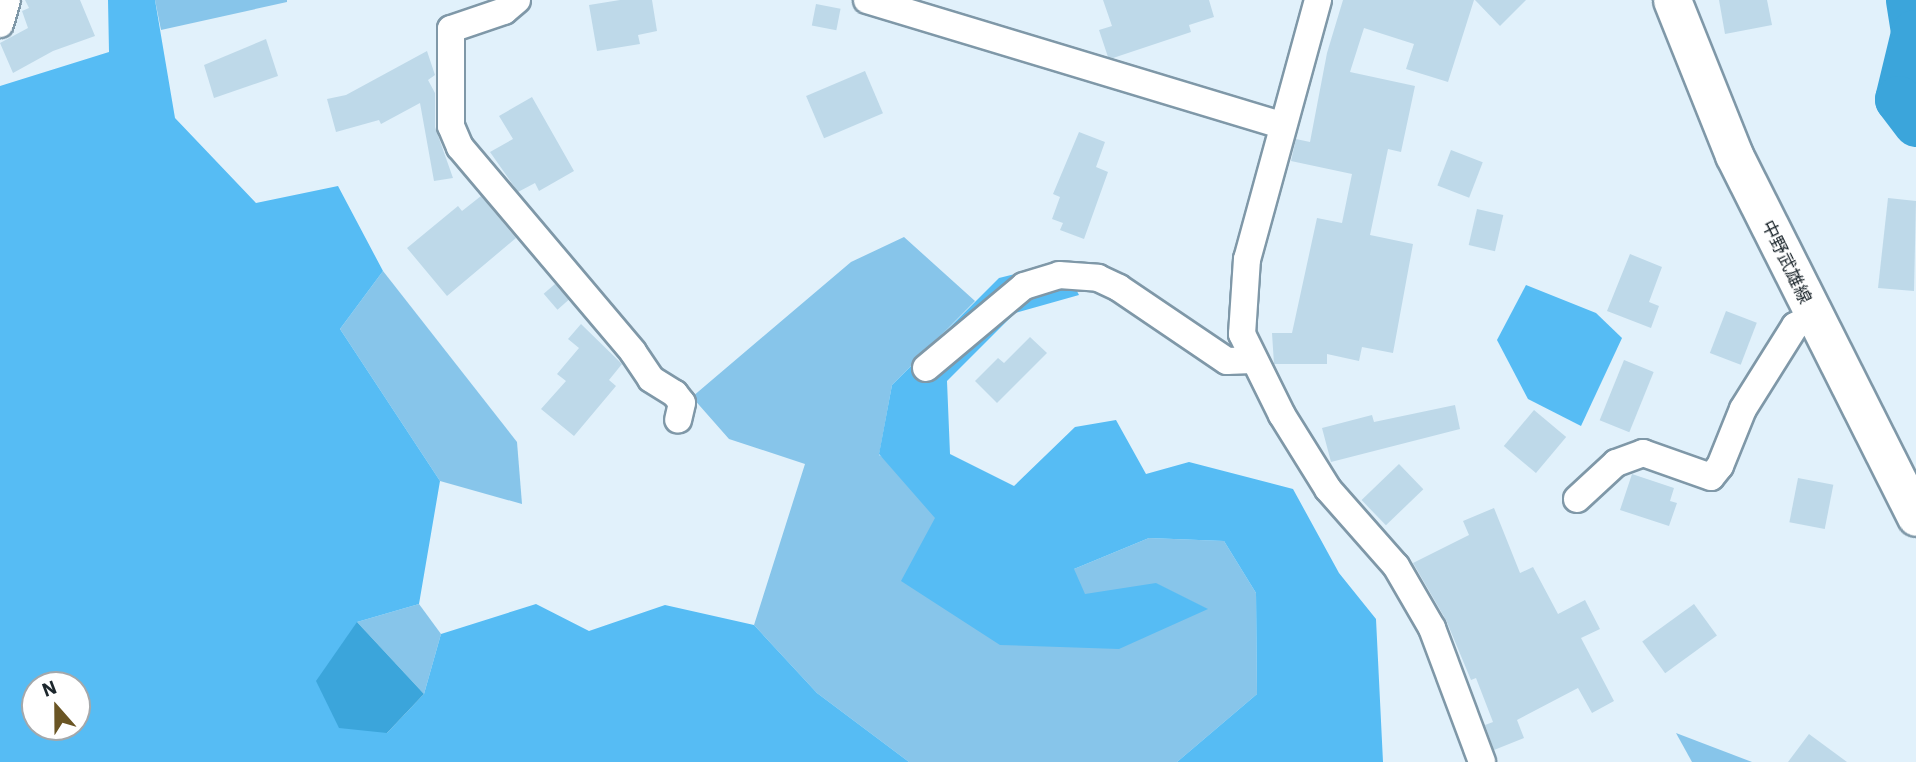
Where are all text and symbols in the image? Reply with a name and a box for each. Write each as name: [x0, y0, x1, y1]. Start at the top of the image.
street label: 中野武雄線: [1757, 217, 1815, 307]
north arrow: [21, 671, 91, 741]
text: N: [38, 675, 60, 702]

